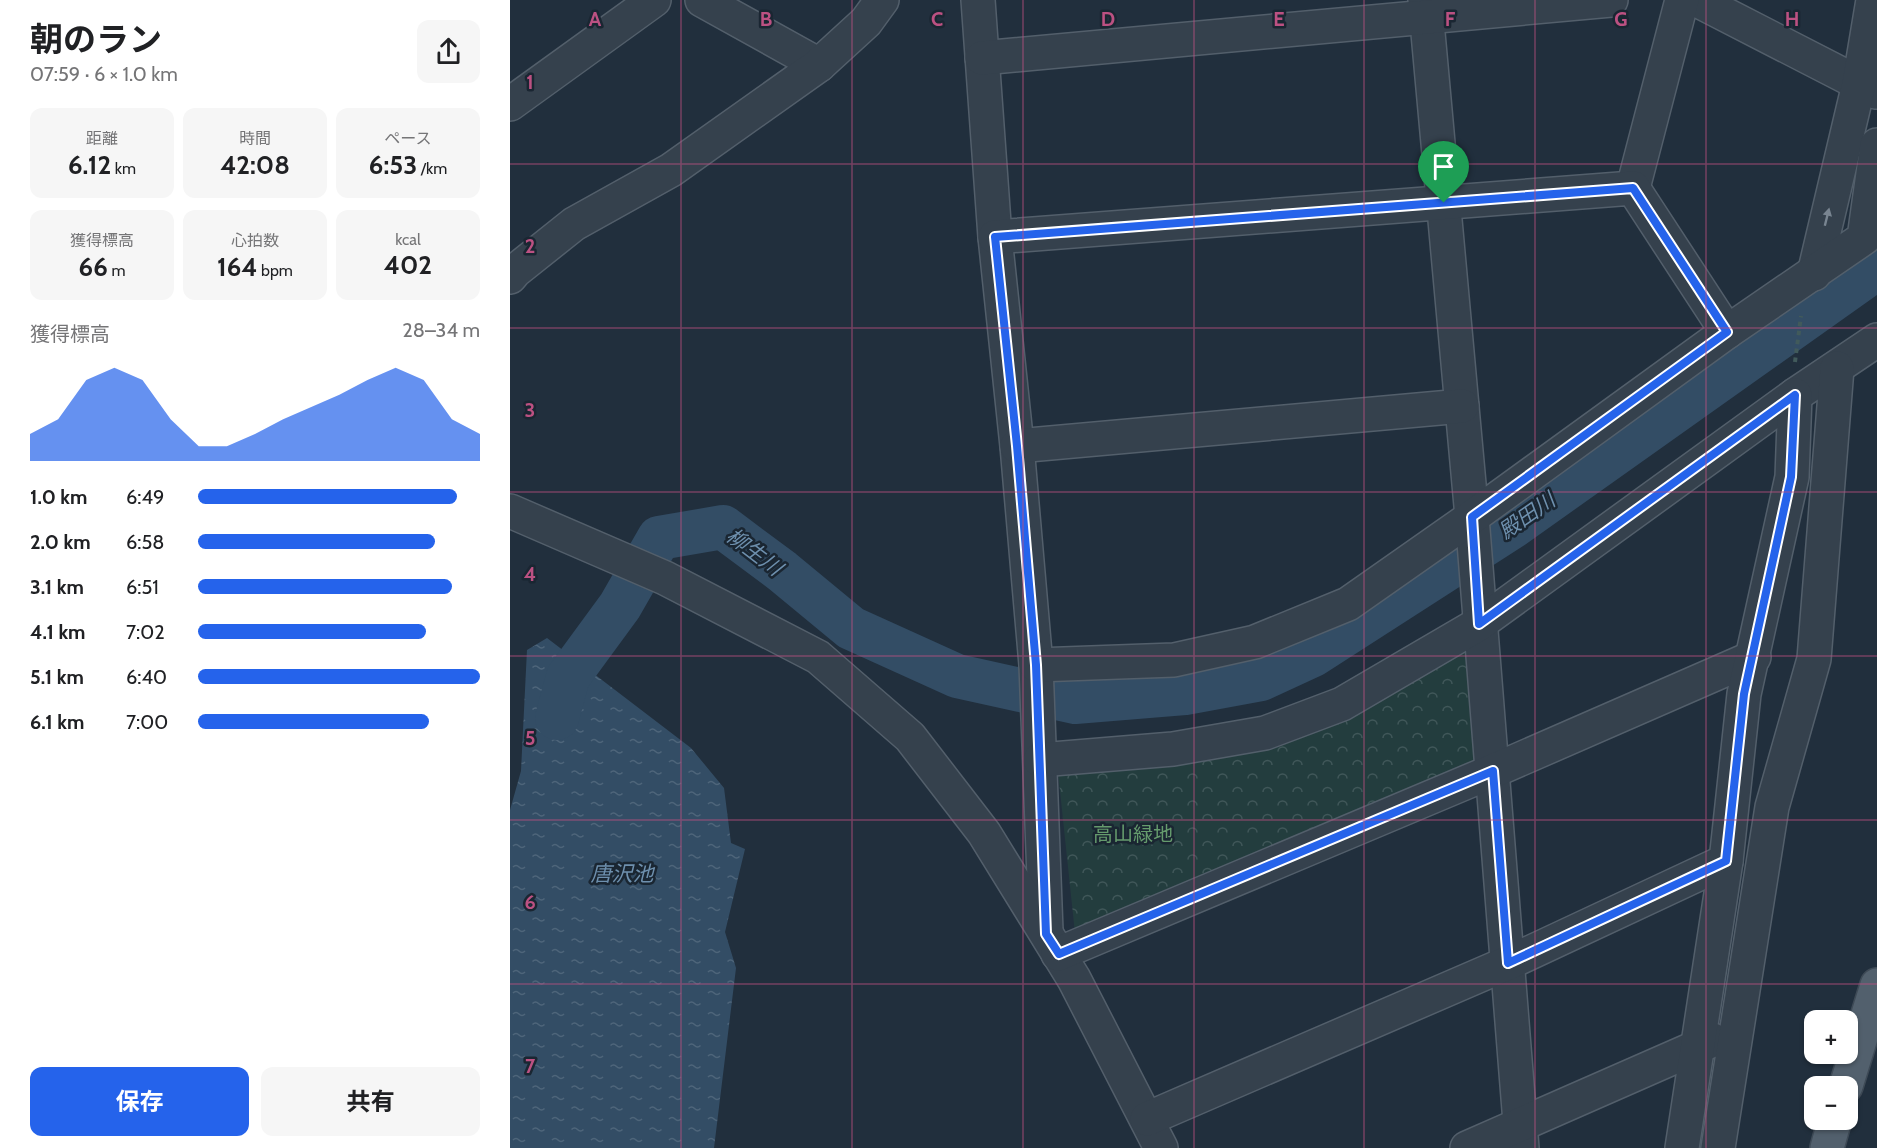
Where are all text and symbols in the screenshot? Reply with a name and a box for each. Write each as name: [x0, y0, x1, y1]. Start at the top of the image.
text: A: [589, 7, 602, 31]
text: B: [760, 7, 772, 31]
text: C: [931, 7, 943, 31]
text: D: [1101, 7, 1115, 31]
text: E: [1273, 7, 1285, 31]
text: F: [1445, 7, 1456, 31]
text: G: [1614, 7, 1628, 31]
text: H: [1785, 7, 1799, 31]
text: 朝のラン: [30, 19, 162, 59]
button: share: [417, 20, 480, 83]
text: 07:59 · 6 × 1.0 km: [30, 62, 178, 86]
text: 1: [526, 70, 534, 94]
text: 距離: [86, 129, 118, 148]
text: 時間: [239, 129, 271, 148]
text: ペース: [384, 129, 432, 148]
pin: [1418, 141, 1469, 203]
text: 6.12: [68, 149, 111, 181]
text: 42:08: [220, 149, 290, 181]
text: 6:53: [369, 149, 417, 181]
icon: arrive: [1427, 150, 1460, 183]
text: km: [111, 159, 136, 178]
text: /km: [417, 159, 447, 178]
one-way arrow: [1823, 208, 1833, 226]
text: kcal: [395, 230, 421, 249]
text: 獲得標高: [70, 231, 134, 250]
text: 心拍数: [231, 231, 279, 250]
text: 2: [525, 234, 535, 258]
text: 402: [384, 249, 432, 281]
text: 66: [79, 251, 108, 283]
text: 164: [217, 251, 257, 283]
text: m: [108, 261, 125, 280]
text: bpm: [257, 261, 293, 280]
text: 28–34 m: [402, 318, 480, 342]
text: 獲得標高: [30, 322, 110, 346]
text: 3: [525, 398, 535, 422]
text: 1.0 km: [30, 485, 87, 509]
text: 6:49: [126, 485, 164, 509]
water label: 殿田川: [1494, 486, 1561, 544]
water label: 柳生川: [722, 523, 789, 582]
text: 2.0 km: [30, 530, 91, 554]
text: 6:58: [126, 530, 164, 554]
text: 4: [524, 562, 536, 586]
text: 3.1 km: [30, 575, 84, 599]
text: 6:51: [126, 575, 159, 599]
text: 4.1 km: [30, 620, 85, 644]
text: 7:02: [126, 620, 165, 644]
text: 5.1 km: [30, 665, 84, 689]
text: 6:40: [126, 665, 167, 689]
text: 6.1 km: [30, 710, 84, 734]
text: 7:00: [126, 710, 168, 734]
text: 5: [525, 726, 535, 750]
park label: 高山緑地: [1093, 822, 1173, 846]
water label: 唐沢池: [591, 861, 655, 886]
text: 6: [524, 890, 536, 914]
map controls: [1804, 1010, 1858, 1130]
button: +: [1804, 1010, 1858, 1064]
text: 7: [525, 1054, 536, 1078]
button: 保存: [30, 1067, 249, 1136]
button: 共有: [261, 1067, 480, 1136]
button: −: [1804, 1076, 1858, 1130]

